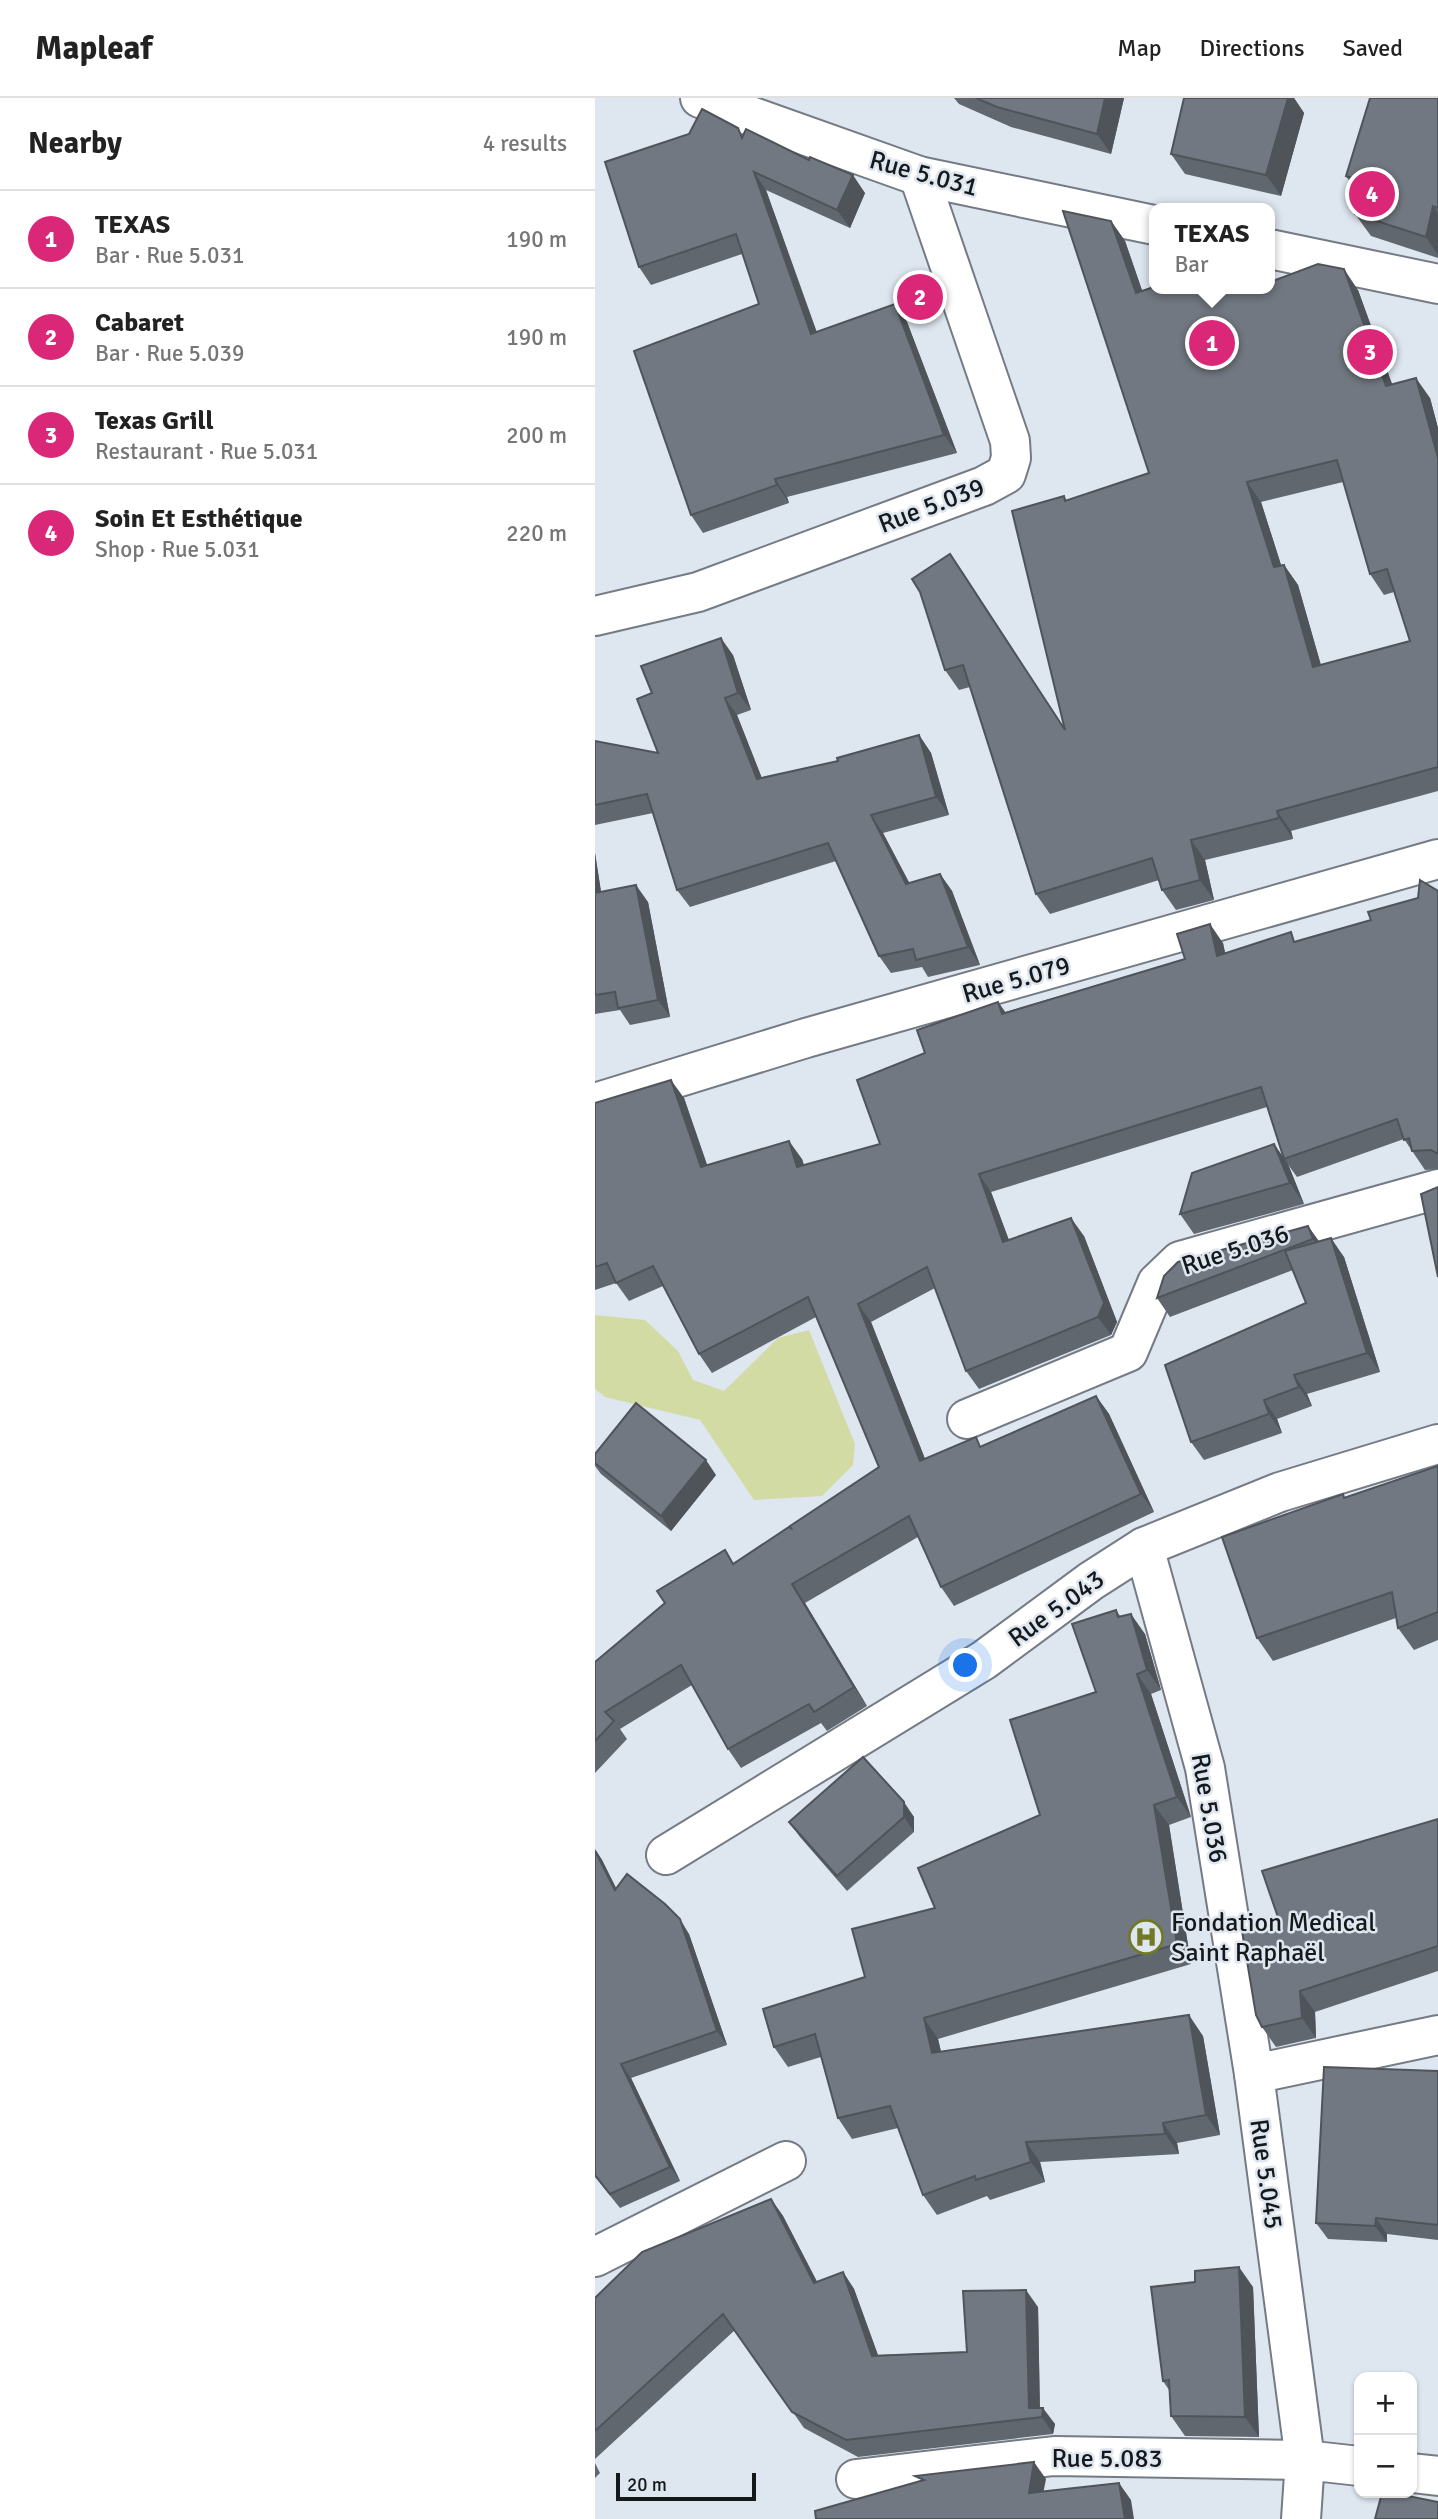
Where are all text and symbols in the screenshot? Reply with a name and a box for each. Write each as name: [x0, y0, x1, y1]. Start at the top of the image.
text: Mapleaf: [35, 28, 152, 69]
text: Map: [1117, 33, 1162, 63]
text: Directions: [1200, 33, 1305, 63]
text: Saved: [1343, 33, 1403, 63]
text: Nearby: [28, 125, 122, 162]
text: 4 results: [483, 129, 567, 158]
street label: Rue 5.031: [866, 144, 981, 204]
pin: 4: [1349, 168, 1395, 220]
popup: [1149, 203, 1275, 294]
text: TEXAS: [95, 209, 170, 241]
text: TEXAS: [1174, 218, 1250, 250]
text: 1: [45, 225, 57, 254]
text: 190 m: [506, 225, 567, 254]
text: Bar · Rue 5.031: [95, 241, 244, 270]
text: Bar: [1174, 250, 1208, 279]
pin: 2: [897, 271, 943, 323]
text: Cabaret: [95, 307, 184, 339]
pin: 1: [1189, 317, 1235, 369]
text: 2: [45, 323, 57, 352]
text: 190 m: [506, 323, 567, 352]
pin: 3: [1347, 326, 1393, 378]
text: Bar · Rue 5.039: [95, 339, 244, 368]
text: Texas Grill: [95, 405, 214, 437]
text: 3: [45, 421, 57, 450]
text: 200 m: [506, 421, 567, 450]
text: Restaurant · Rue 5.031: [95, 437, 318, 466]
street label: Rue 5.039: [874, 471, 989, 541]
text: Soin Et Esthétique: [95, 503, 303, 535]
text: 4: [45, 519, 57, 548]
text: 220 m: [506, 519, 567, 548]
text: Shop · Rue 5.031: [95, 535, 260, 564]
street label: Rue 5.079: [959, 949, 1074, 1011]
street label: Rue 5.036: [1178, 1218, 1293, 1282]
street label: Rue 5.043: [1002, 1563, 1111, 1654]
your location: [948, 1648, 982, 1682]
street label: Rue 5.036: [1184, 1751, 1234, 1866]
place label: Fondation Medical Saint Raphaël: [1171, 1907, 1376, 1969]
hospital icon: Fondation Medical Saint Raphaël: [1127, 1918, 1165, 1956]
street label: Rue 5.045: [1242, 2117, 1290, 2231]
map controls: [1354, 2372, 1417, 2498]
button: +: [1354, 2372, 1417, 2435]
button: −: [1354, 2435, 1417, 2498]
street label: Rue 5.083: [1052, 2443, 1162, 2475]
scale bar: [616, 2470, 756, 2502]
text: 20 m: [627, 2473, 667, 2497]

